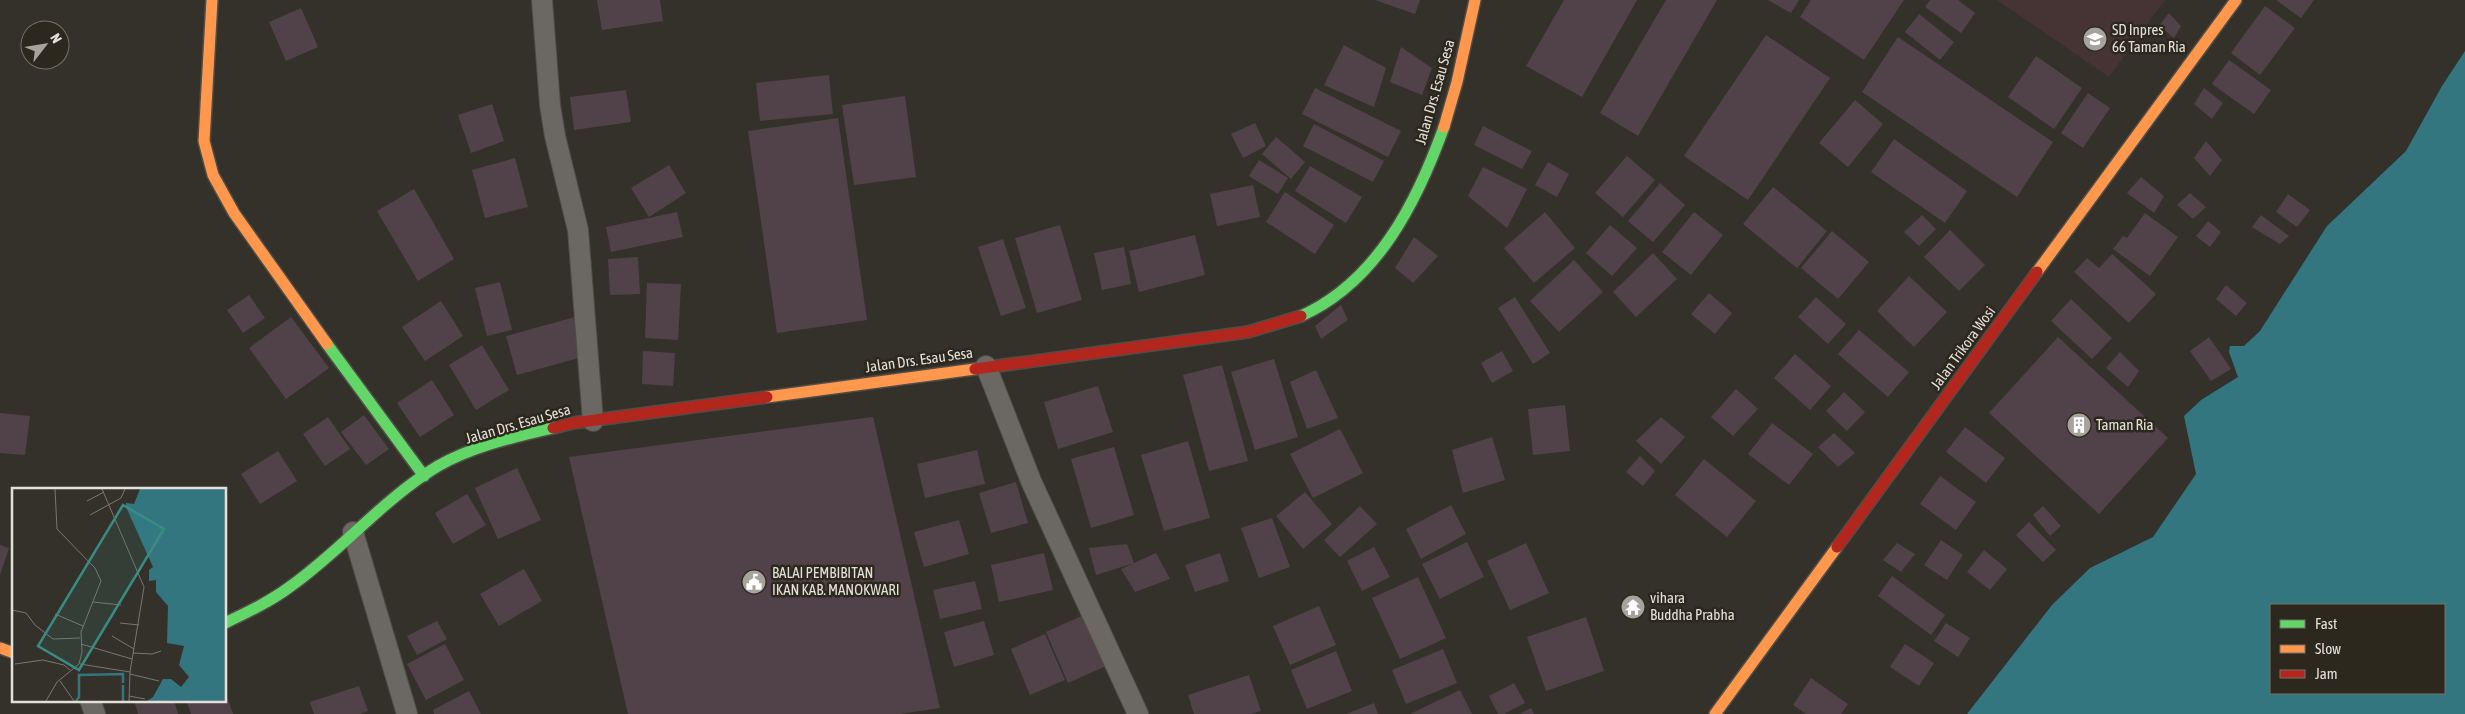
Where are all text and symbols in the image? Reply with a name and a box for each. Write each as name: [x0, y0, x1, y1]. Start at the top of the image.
north arrow: [20, 20, 70, 70]
place label: SD Inpres 66 Taman Ria: [2112, 21, 2186, 55]
school or university icon: SD Inpres 66 Taman Ria: [2082, 26, 2108, 52]
text: N: [47, 31, 65, 46]
street label: Jalan Drs. Esau Sesa: [1411, 37, 1458, 146]
street label: Jalan Trikora Wosi: [1927, 303, 1998, 392]
street label: Jalan Drs. Esau Sesa: [864, 344, 974, 375]
street label: Jalan Drs. Esau Sesa: [463, 400, 572, 447]
building icon: Taman Ria: [2066, 412, 2092, 438]
place label: Taman Ria: [2096, 416, 2154, 433]
inset map: [12, 488, 226, 702]
place label: BALAI PEMBIBITAN IKAN KAB. MANOKWARI: [772, 564, 900, 598]
public building icon: BALAI PEMBIBITAN IKAN KAB. MANOKWARI: [741, 569, 767, 595]
place label: vihara Buddha Prabha: [1650, 589, 1735, 623]
temple icon: vihara Buddha Prabha: [1620, 594, 1646, 620]
legend: [2270, 604, 2445, 694]
text: Fast: [2315, 615, 2337, 632]
text: Slow: [2315, 640, 2341, 657]
text: Jam: [2315, 665, 2338, 682]

